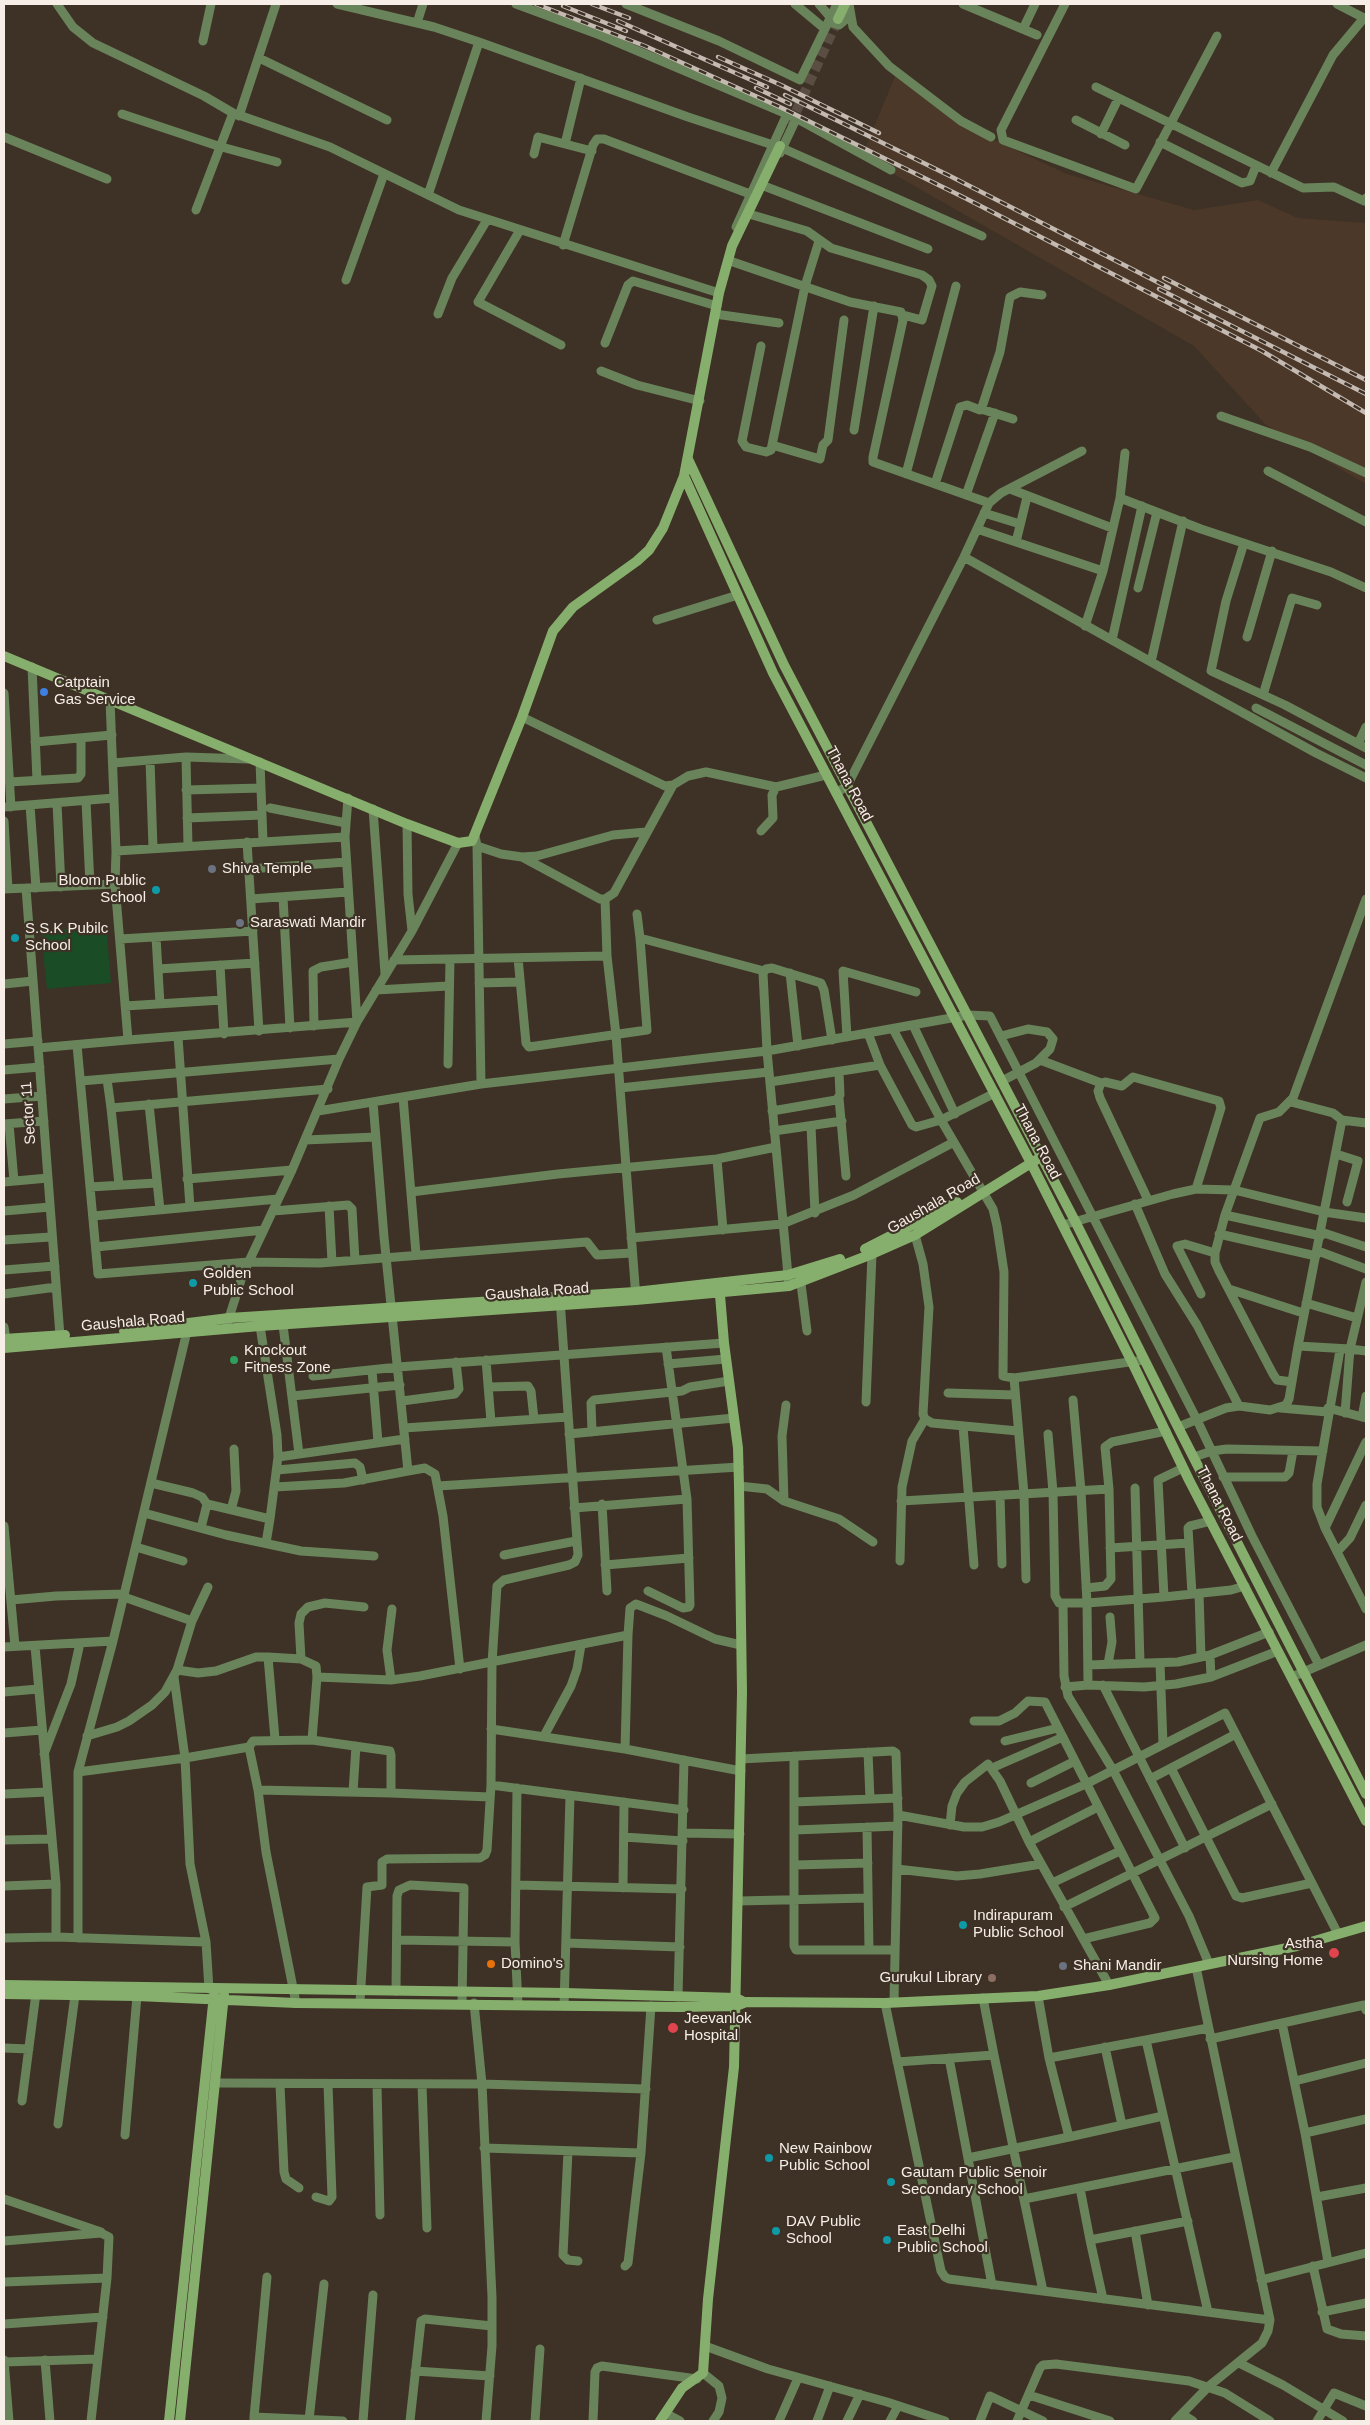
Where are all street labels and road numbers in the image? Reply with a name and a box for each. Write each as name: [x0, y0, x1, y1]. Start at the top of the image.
street label: Thana Road: [822, 743, 876, 825]
street label: Sector 11: [18, 1081, 40, 1145]
street label: Thana Road: [1010, 1101, 1064, 1183]
street label: Gaushala Road: [884, 1170, 984, 1238]
street label: Gaushala Road: [484, 1279, 590, 1305]
street label: Gaushala Road: [80, 1308, 186, 1336]
street label: Thana Road: [1192, 1463, 1246, 1545]

